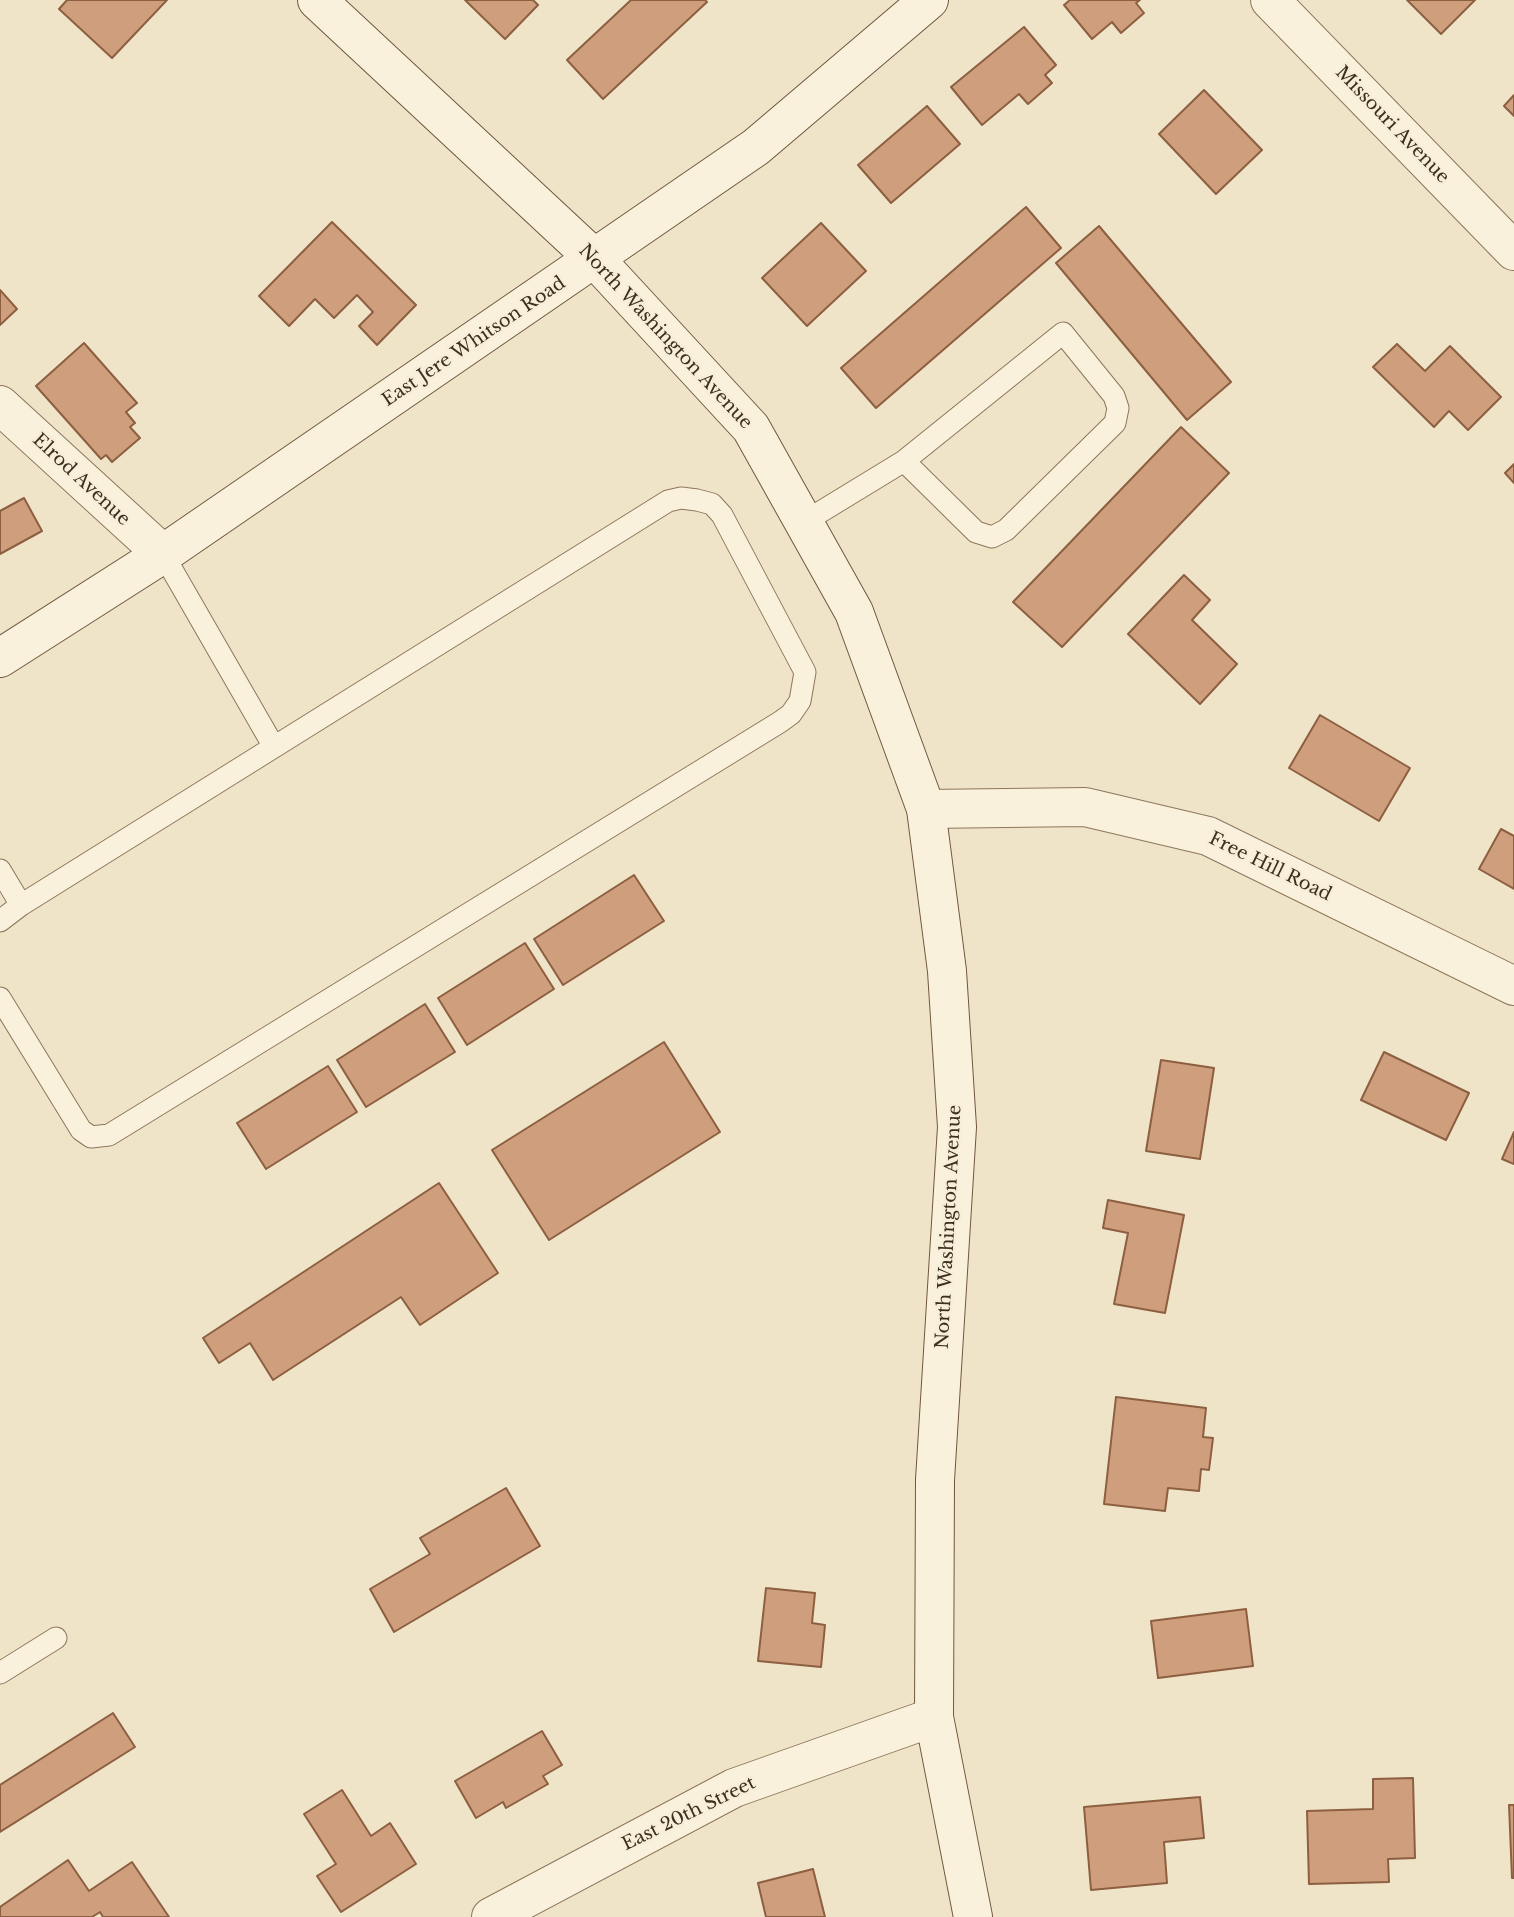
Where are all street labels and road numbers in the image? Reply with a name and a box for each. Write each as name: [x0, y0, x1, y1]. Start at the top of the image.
street label: Missouri Avenue: [1331, 62, 1453, 188]
street label: North Washington Avenue: [574, 240, 756, 434]
street label: East Jere Whitson Road: [378, 273, 570, 411]
street label: Elrod Avenue: [28, 429, 134, 531]
street label: Free Hill Road: [1205, 828, 1335, 906]
street label: North Washington Avenue: [932, 1104, 966, 1350]
street label: East 20th Street: [619, 1772, 759, 1856]

